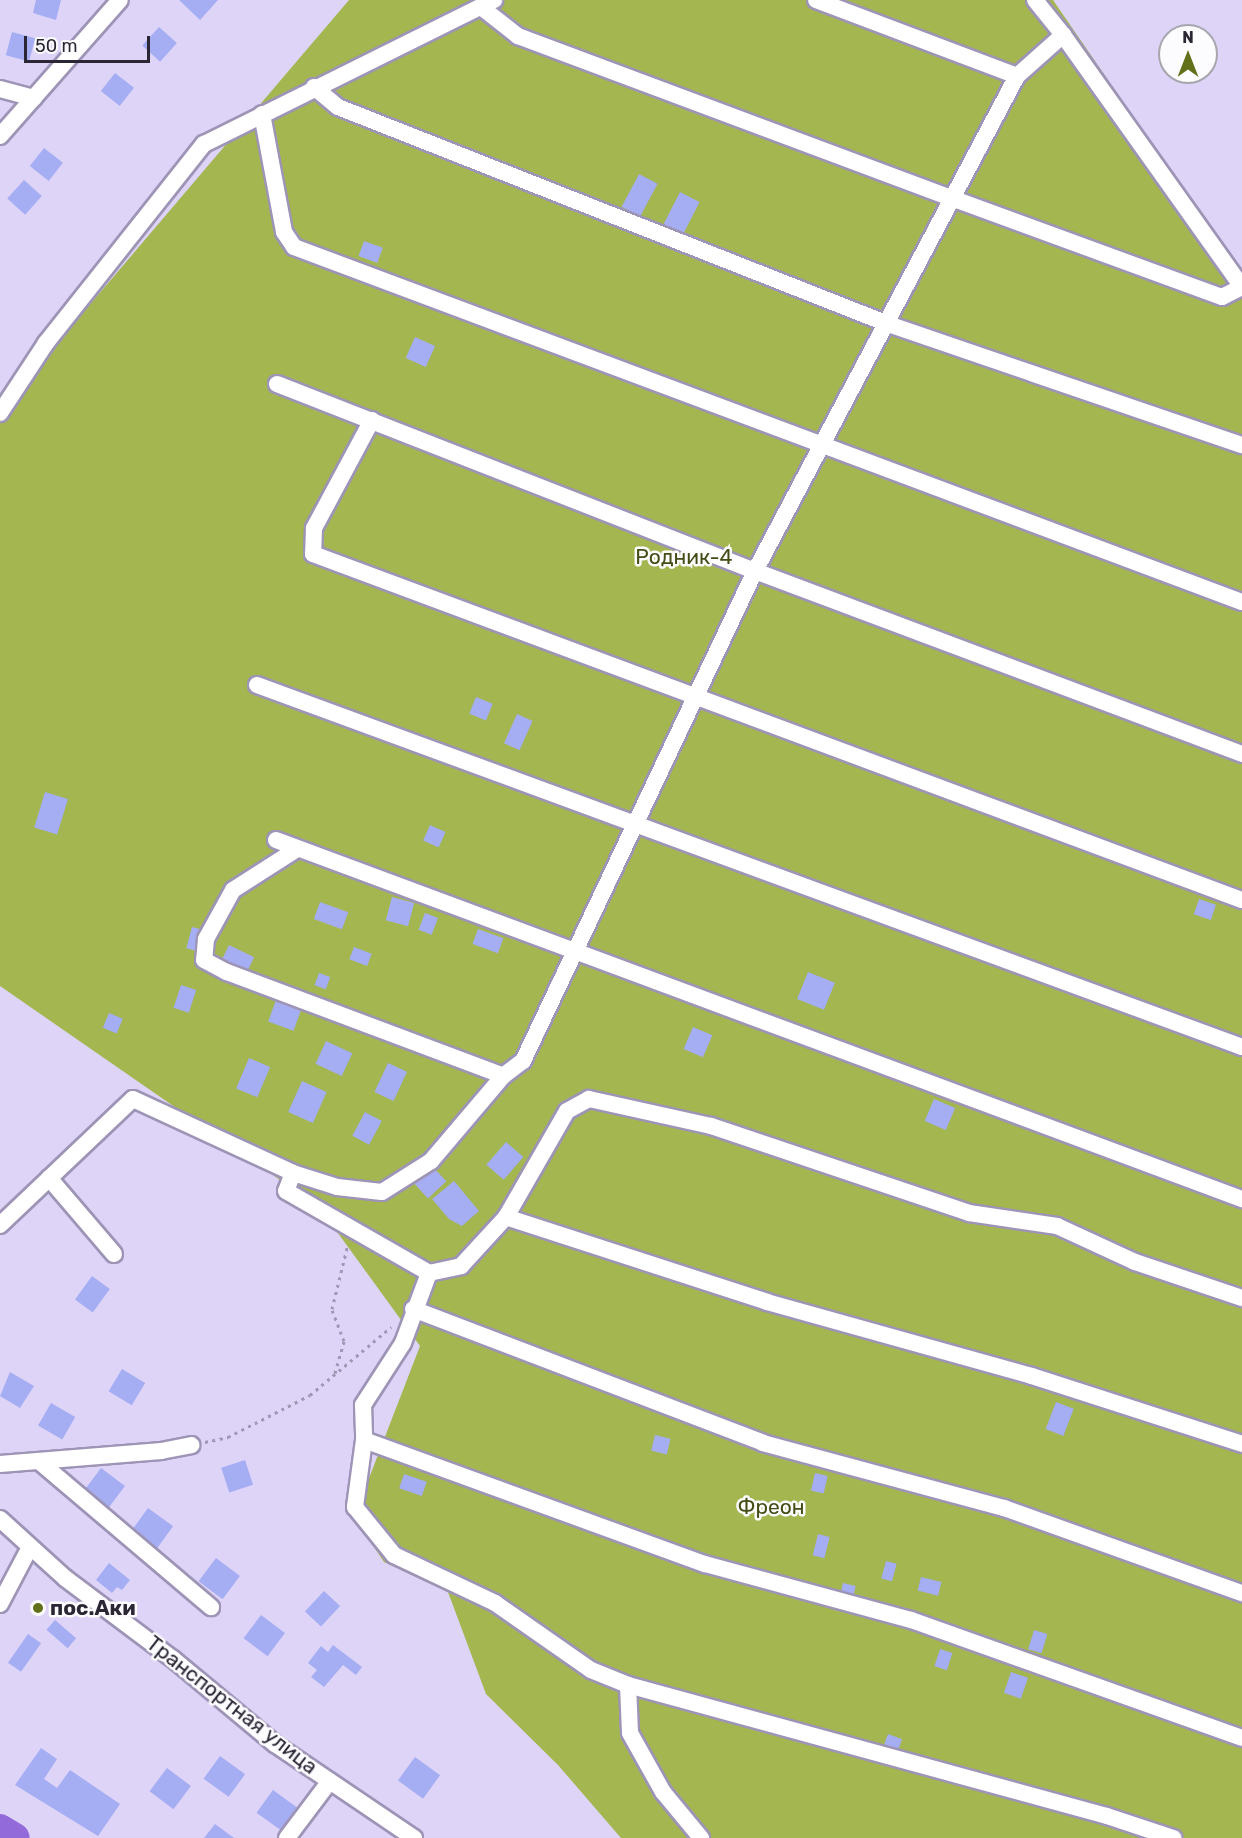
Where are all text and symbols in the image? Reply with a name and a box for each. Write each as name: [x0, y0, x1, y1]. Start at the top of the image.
scale bar: [27, 24, 153, 62]
north arrow: [1158, 24, 1218, 84]
text: N: [1182, 28, 1194, 47]
text: 50 m: [35, 35, 78, 57]
park label: Родник-4: [635, 544, 733, 570]
park label: Фреон: [737, 1494, 805, 1520]
place label: пос.Аки: [50, 1595, 136, 1621]
marker: пос.Аки: [31, 1601, 45, 1615]
street label: Транспортная улица: [142, 1630, 322, 1780]

